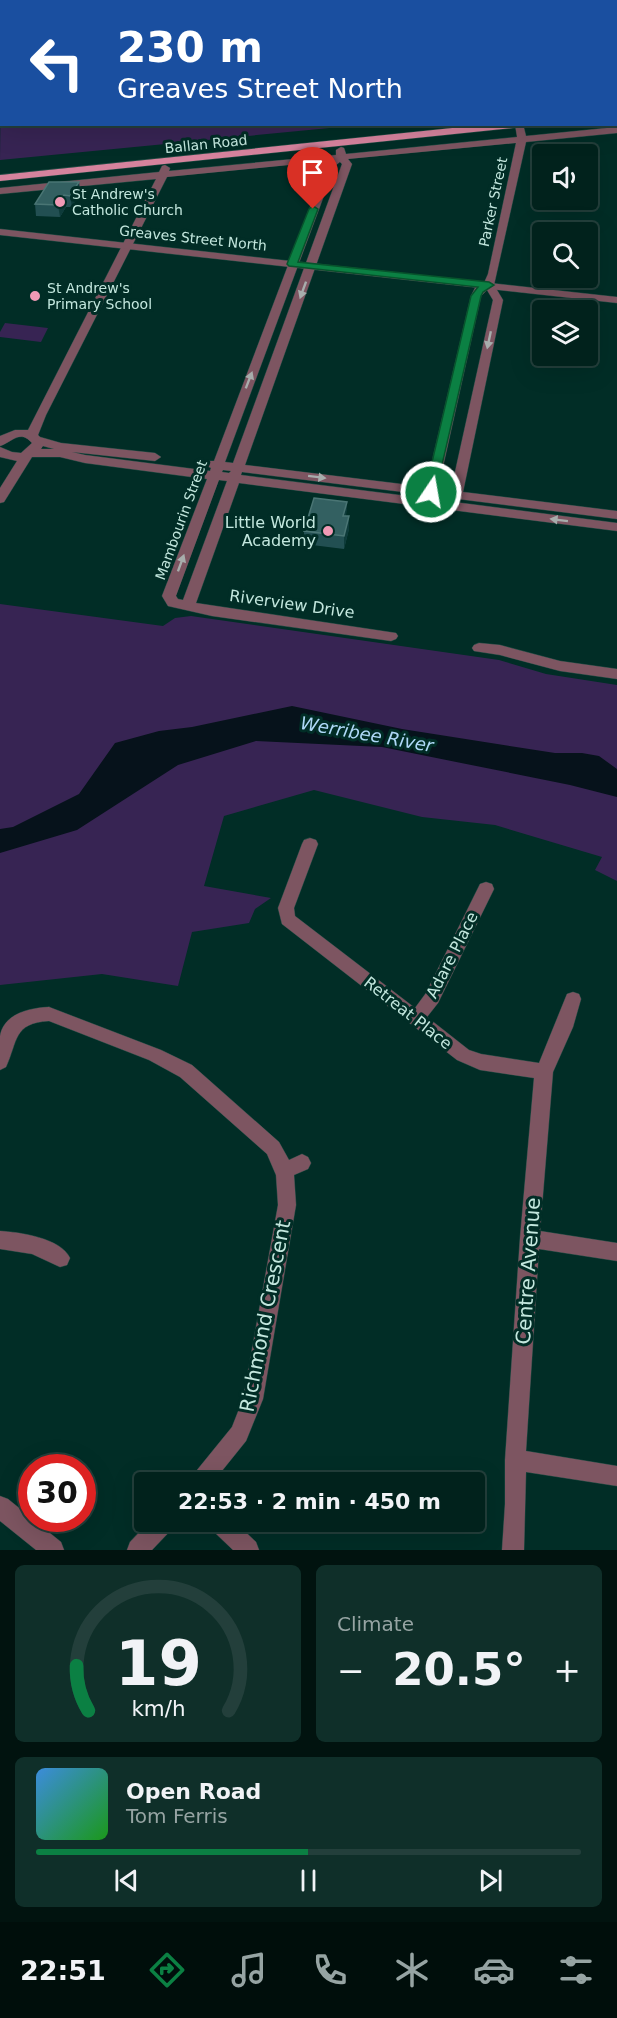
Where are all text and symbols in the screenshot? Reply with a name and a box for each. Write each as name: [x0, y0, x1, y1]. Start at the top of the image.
text: 230 m: [117, 23, 263, 72]
icon: left: [18, 24, 96, 102]
text: Greaves Street North: [117, 73, 403, 104]
street label: Ballan Road: [164, 132, 248, 156]
map controls: [532, 144, 598, 366]
button: sound: [532, 144, 598, 210]
pin: [287, 147, 338, 209]
street label: Parker Street: [476, 155, 510, 248]
icon: arrive: [296, 156, 329, 189]
place label: St Andrew's Catholic Church: [72, 186, 183, 218]
marker: St Andrew's Catholic Church: [53, 195, 67, 209]
street label: Greaves Street North: [118, 222, 268, 254]
button: search: [532, 222, 598, 288]
place label: St Andrew's Primary School: [47, 280, 152, 312]
one-way arrow: [298, 281, 307, 299]
marker: St Andrew's Primary School: [28, 289, 42, 303]
button: layers: [532, 300, 598, 366]
one-way arrow: [484, 331, 493, 350]
one-way arrow: [244, 371, 254, 389]
street label: Mambourin Street: [152, 458, 210, 582]
position arrow: [399, 460, 463, 524]
one-way arrow: [308, 473, 327, 482]
place label: Little World Academy: [225, 513, 316, 550]
one-way arrow: [549, 515, 568, 524]
marker: Little World Academy: [321, 524, 335, 538]
one-way arrow: [176, 554, 186, 572]
street label: Riverview Drive: [228, 586, 356, 622]
water label: Werribee River: [299, 712, 437, 756]
street label: Adare Place: [422, 909, 482, 1001]
street label: Retreat Place: [360, 973, 456, 1053]
street label: Centre Avenue: [511, 1197, 545, 1345]
street label: Richmond Crescent: [235, 1218, 295, 1414]
speed limit sign: 30: [18, 1454, 96, 1532]
text: 22:53 · 2 min · 450 m: [178, 1489, 441, 1514]
text: Climate: [337, 1612, 414, 1636]
text: 19: [115, 1627, 201, 1700]
text: 20.5°: [392, 1643, 526, 1696]
text: −: [337, 1651, 365, 1690]
text: +: [553, 1651, 581, 1690]
text: km/h: [131, 1696, 185, 1721]
text: Open Road: [126, 1779, 261, 1804]
text: Tom Ferris: [126, 1804, 228, 1828]
icon: previous: [110, 1864, 143, 1897]
icon: pause: [292, 1864, 325, 1897]
icon: next: [474, 1864, 507, 1897]
icon: directions: [146, 1949, 188, 1991]
icon: music: [228, 1949, 270, 1991]
icon: phone: [309, 1949, 351, 1991]
icon: climate: [391, 1949, 433, 1991]
icon: car: [473, 1949, 515, 1991]
icon: filters: [555, 1949, 597, 1991]
text: 22:51: [20, 1955, 106, 1986]

